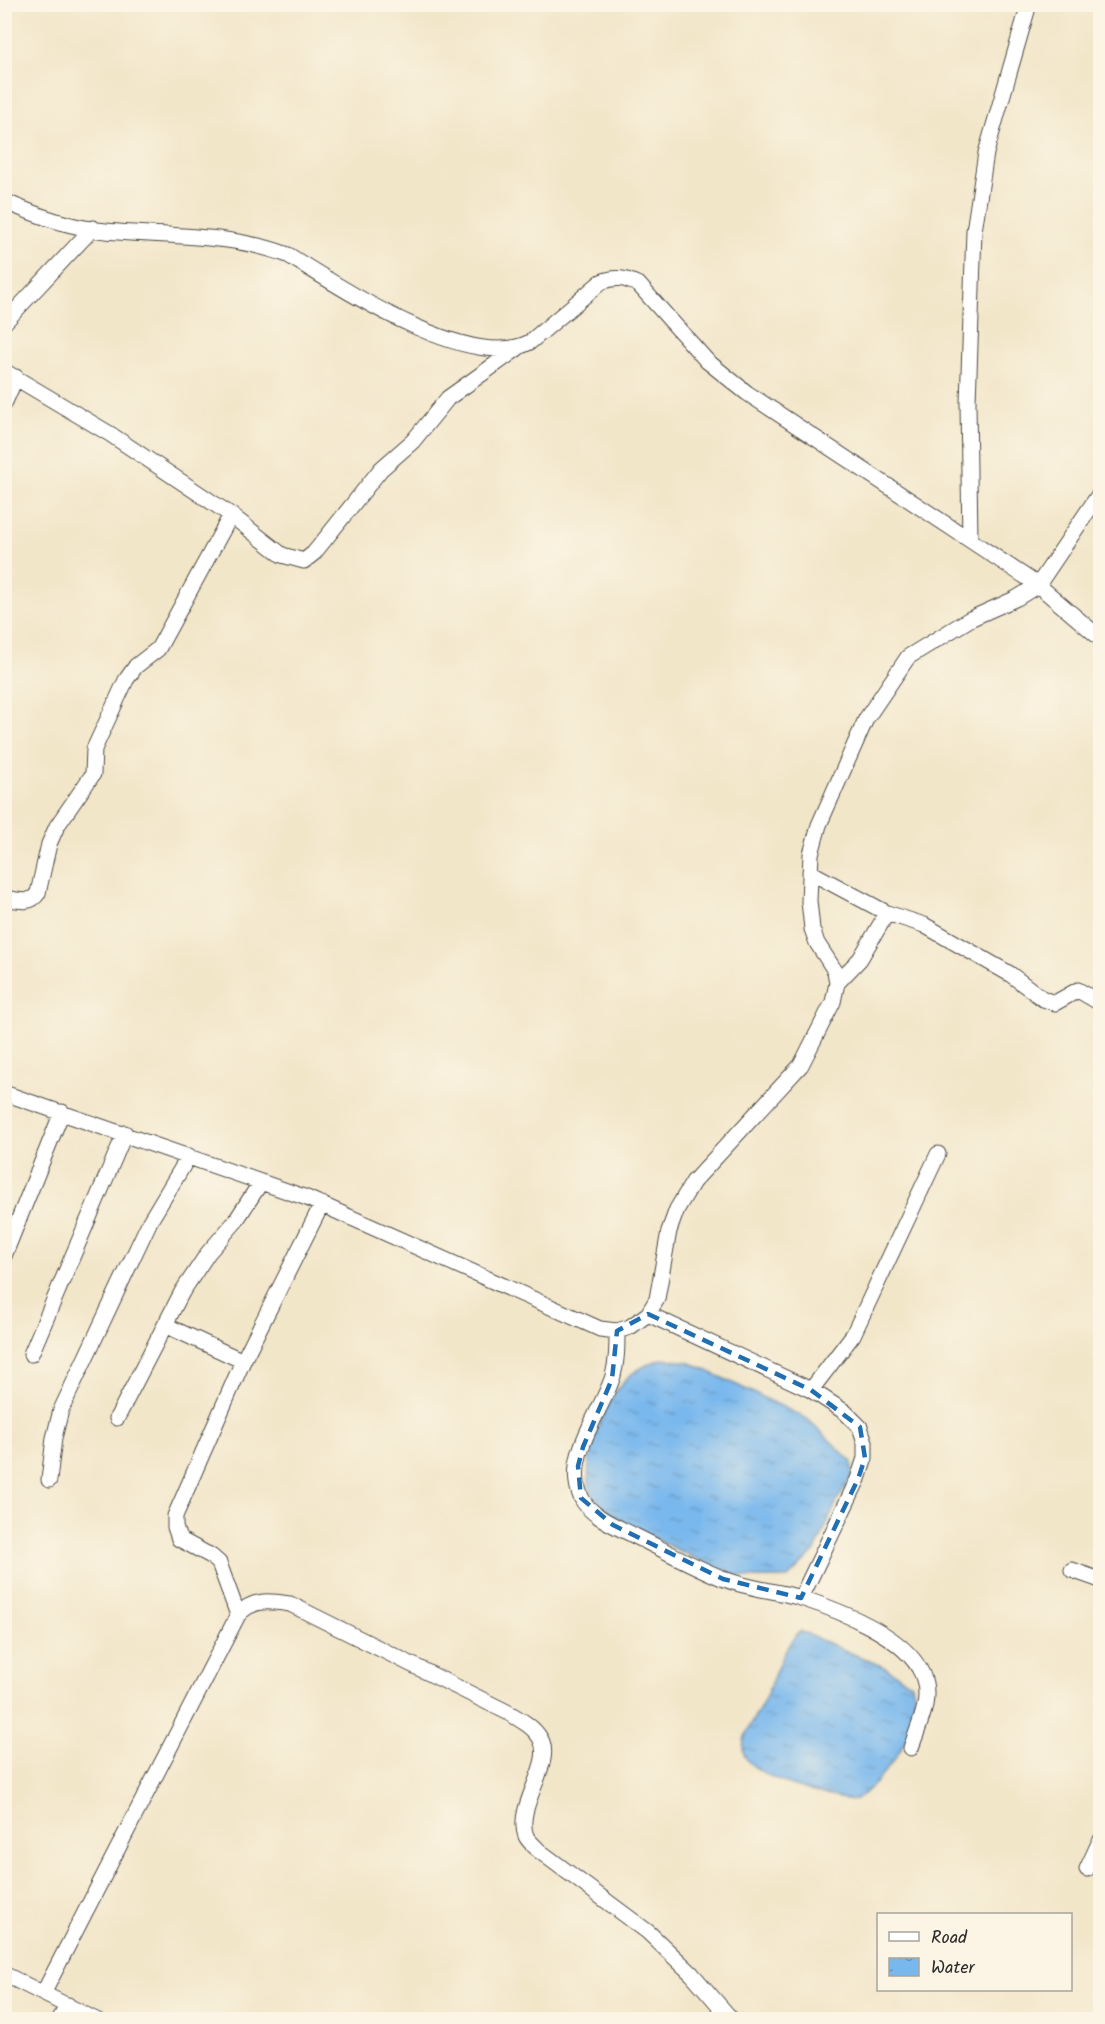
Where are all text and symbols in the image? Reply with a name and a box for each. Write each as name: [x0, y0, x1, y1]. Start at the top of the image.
legend: [877, 1913, 1072, 1991]
text: Road: [931, 1924, 968, 1953]
text: Water: [931, 1954, 976, 1983]

